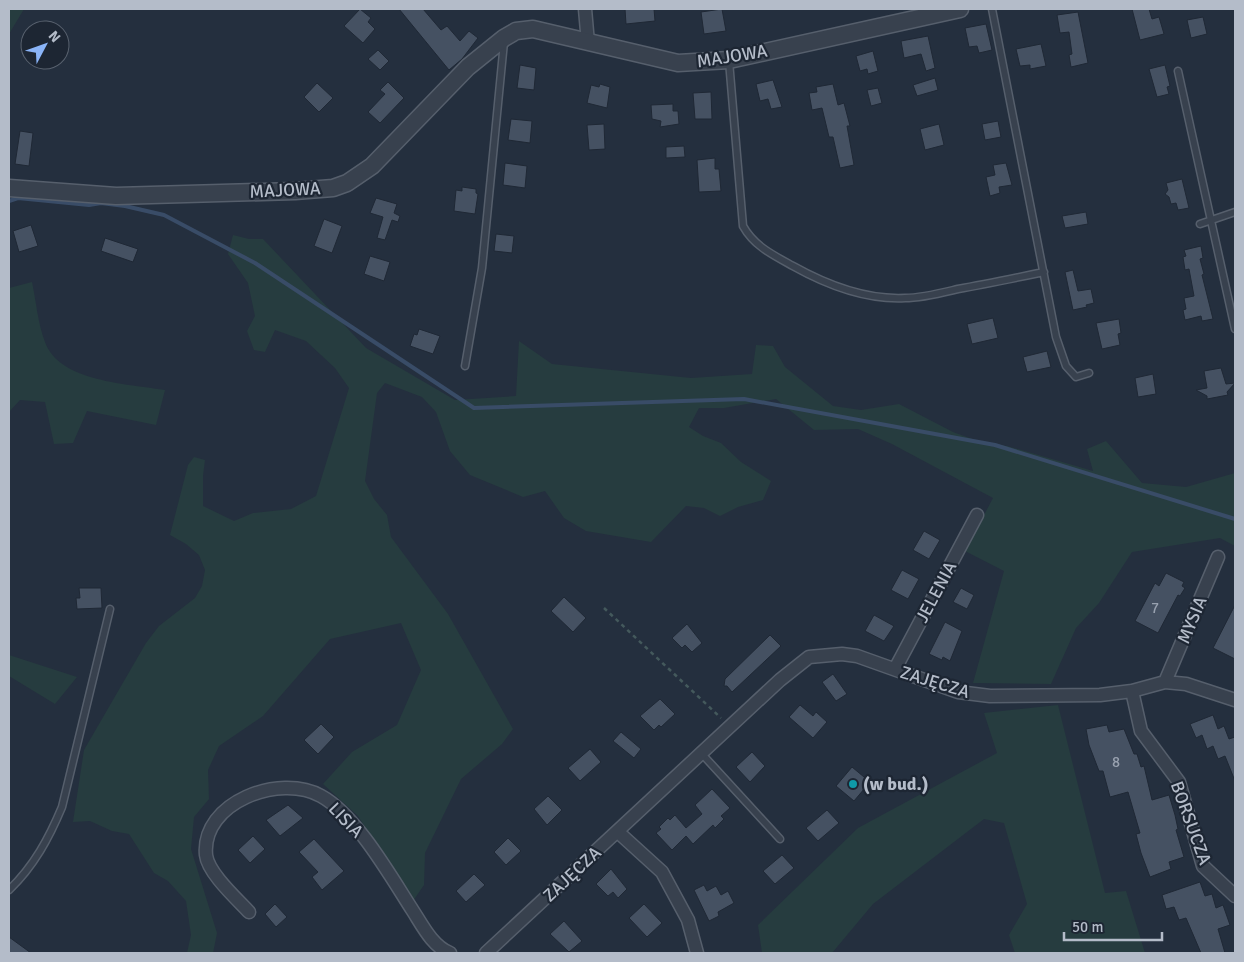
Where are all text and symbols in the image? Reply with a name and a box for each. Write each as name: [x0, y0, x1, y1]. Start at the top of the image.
north arrow: [20, 20, 70, 70]
text: N: [45, 28, 64, 46]
street label: MAJOWA: [695, 40, 769, 72]
street label: MAJOWA: [249, 177, 321, 203]
street label: JELENIA: [911, 558, 961, 626]
street label: MYSIA: [1172, 593, 1212, 647]
house number: 7: [1151, 599, 1159, 617]
street label: ZAJĘCZA: [898, 661, 972, 703]
house number: 8: [1112, 753, 1120, 771]
place label: (w bud.): [863, 773, 928, 795]
marker: (w bud.): [847, 778, 859, 790]
street label: BORSUCZA: [1166, 778, 1216, 868]
street label: LISIA: [324, 798, 368, 842]
street label: ZAJĘCZA: [538, 842, 606, 906]
scale bar: [1064, 910, 1162, 942]
text: 50 m: [1072, 918, 1103, 936]

